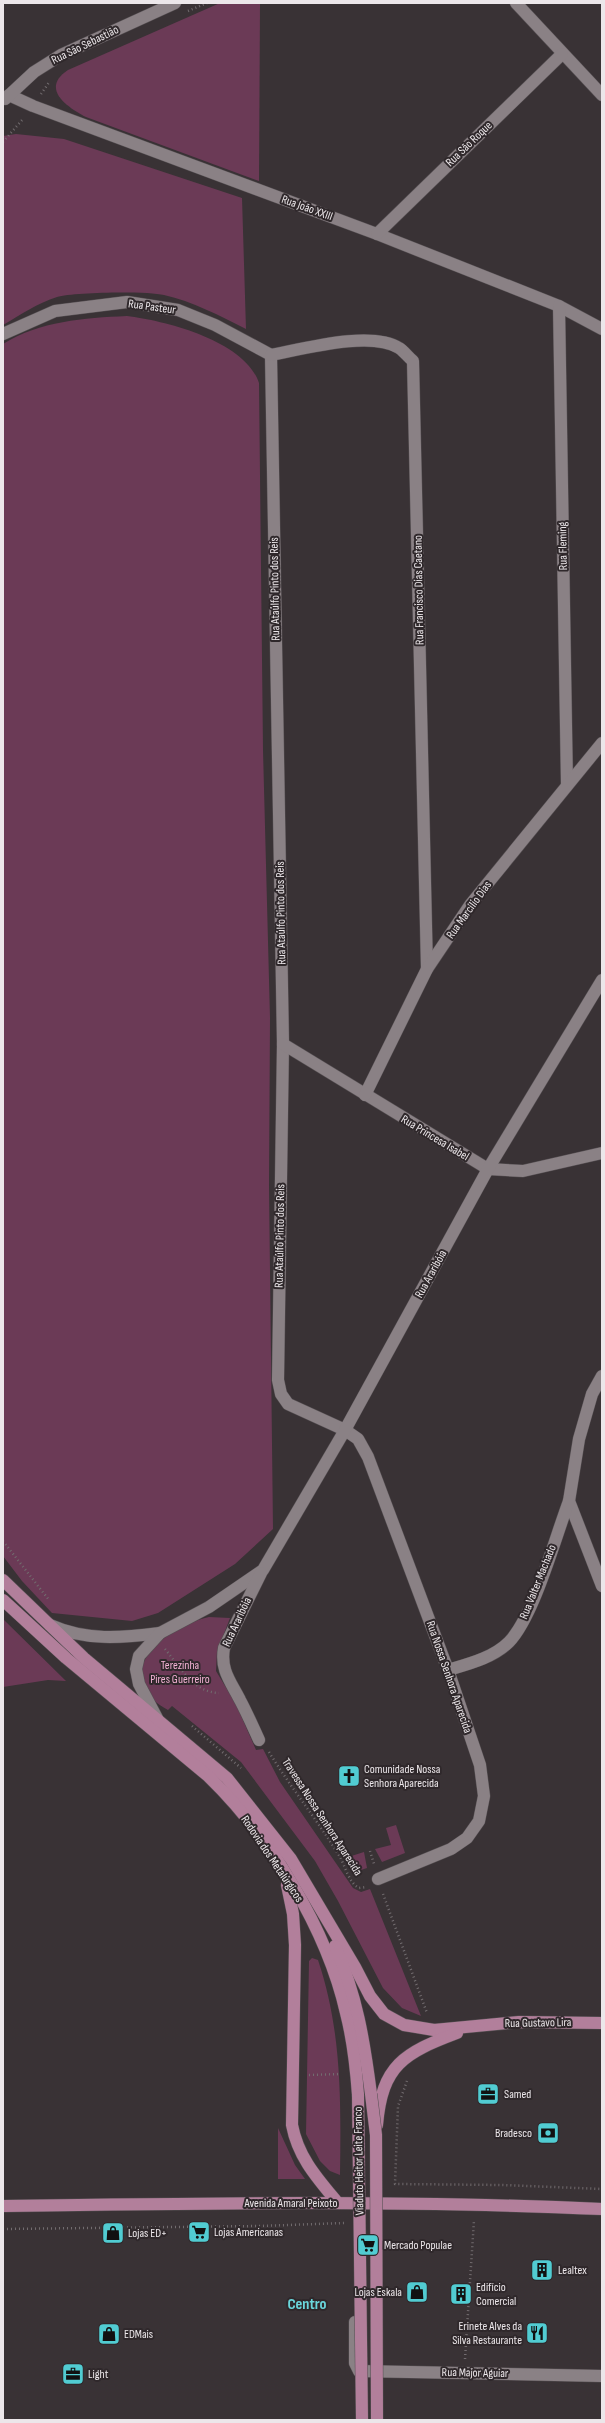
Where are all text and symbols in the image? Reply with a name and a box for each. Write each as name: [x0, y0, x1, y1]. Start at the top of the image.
street label: Rua São Sebastião: [49, 22, 121, 68]
street label: Rua São Roque: [443, 118, 496, 170]
street label: Rua João XXIII: [279, 192, 335, 224]
street label: Rua Pasteur: [127, 296, 177, 318]
street label: Rua Fleming: [555, 521, 571, 570]
street label: Rua Francisco Dias Caetano: [411, 535, 427, 645]
street label: Rua Ataúlfo Pinto dos Reis: [267, 537, 283, 641]
street label: Rua Ataúlfo Pinto dos Reis: [273, 861, 289, 965]
street label: Rua Marcílio Dias: [443, 878, 495, 942]
street label: Rua Princesa Isabel: [398, 1112, 472, 1164]
street label: Rua Ataúlfo Pinto dos Reis: [272, 1184, 288, 1288]
street label: Rua Araribóia: [412, 1247, 451, 1301]
street label: Rua Valter Machado: [516, 1543, 560, 1621]
street label: Rua Araribóia: [219, 1595, 255, 1649]
street label: Rua Nossa Senhora Aparecida: [423, 1619, 475, 1735]
park label: Terezinha Pires Guerreiro: [150, 1658, 210, 1687]
street label: Travessa Nossa Senhora Aparecida: [278, 1756, 366, 1879]
place label: Comunidade Nossa Senhora Aparecida: [364, 1762, 441, 1791]
church icon: Comunidade Nossa Senhora Aparecida: [336, 1763, 362, 1789]
street label: Rodovia dos Metalúrgicos: [237, 1813, 307, 1905]
street label: Rua Gustavo Lira: [505, 2015, 572, 2031]
office icon: Samed: [475, 2081, 501, 2107]
place label: Samed: [504, 2087, 531, 2102]
street label: Viaduto Heitor Leite Franco: [351, 2107, 367, 2215]
bank icon: Bradesco: [535, 2120, 561, 2146]
place label: Bradesco: [495, 2126, 532, 2141]
street label: Avenida Amaral Peixoto: [244, 2196, 337, 2211]
supermarket icon: Lojas Americanas: [186, 2219, 212, 2245]
shop icon: Lojas ED+: [100, 2220, 126, 2246]
place label: Lojas Americanas: [214, 2225, 283, 2240]
place label: Lojas ED+: [128, 2226, 167, 2241]
supermarket icon: Mercado Populae: [355, 2232, 381, 2258]
place label: Mercado Populae: [384, 2238, 452, 2253]
building icon: Lealtex: [529, 2257, 555, 2283]
place label: Lealtex: [558, 2263, 587, 2278]
shop icon: Lojas Eskala: [404, 2279, 430, 2305]
place label: Edifício Comercial: [476, 2280, 516, 2309]
building icon: Edifício Comercial: [448, 2281, 474, 2307]
place label: Lojas Eskala: [354, 2285, 402, 2300]
district label: Centro: [287, 2295, 327, 2314]
place label: Erinete Alves da Silva Restaurante: [452, 2319, 522, 2348]
restaurant icon: Erinete Alves da Silva Restaurante: [524, 2320, 550, 2346]
shop icon: EDMais: [96, 2321, 122, 2347]
place label: EDMais: [124, 2327, 153, 2342]
office icon: Light: [60, 2361, 86, 2387]
street label: Rua Major Aguiar: [442, 2365, 509, 2381]
place label: Light: [88, 2367, 109, 2382]

